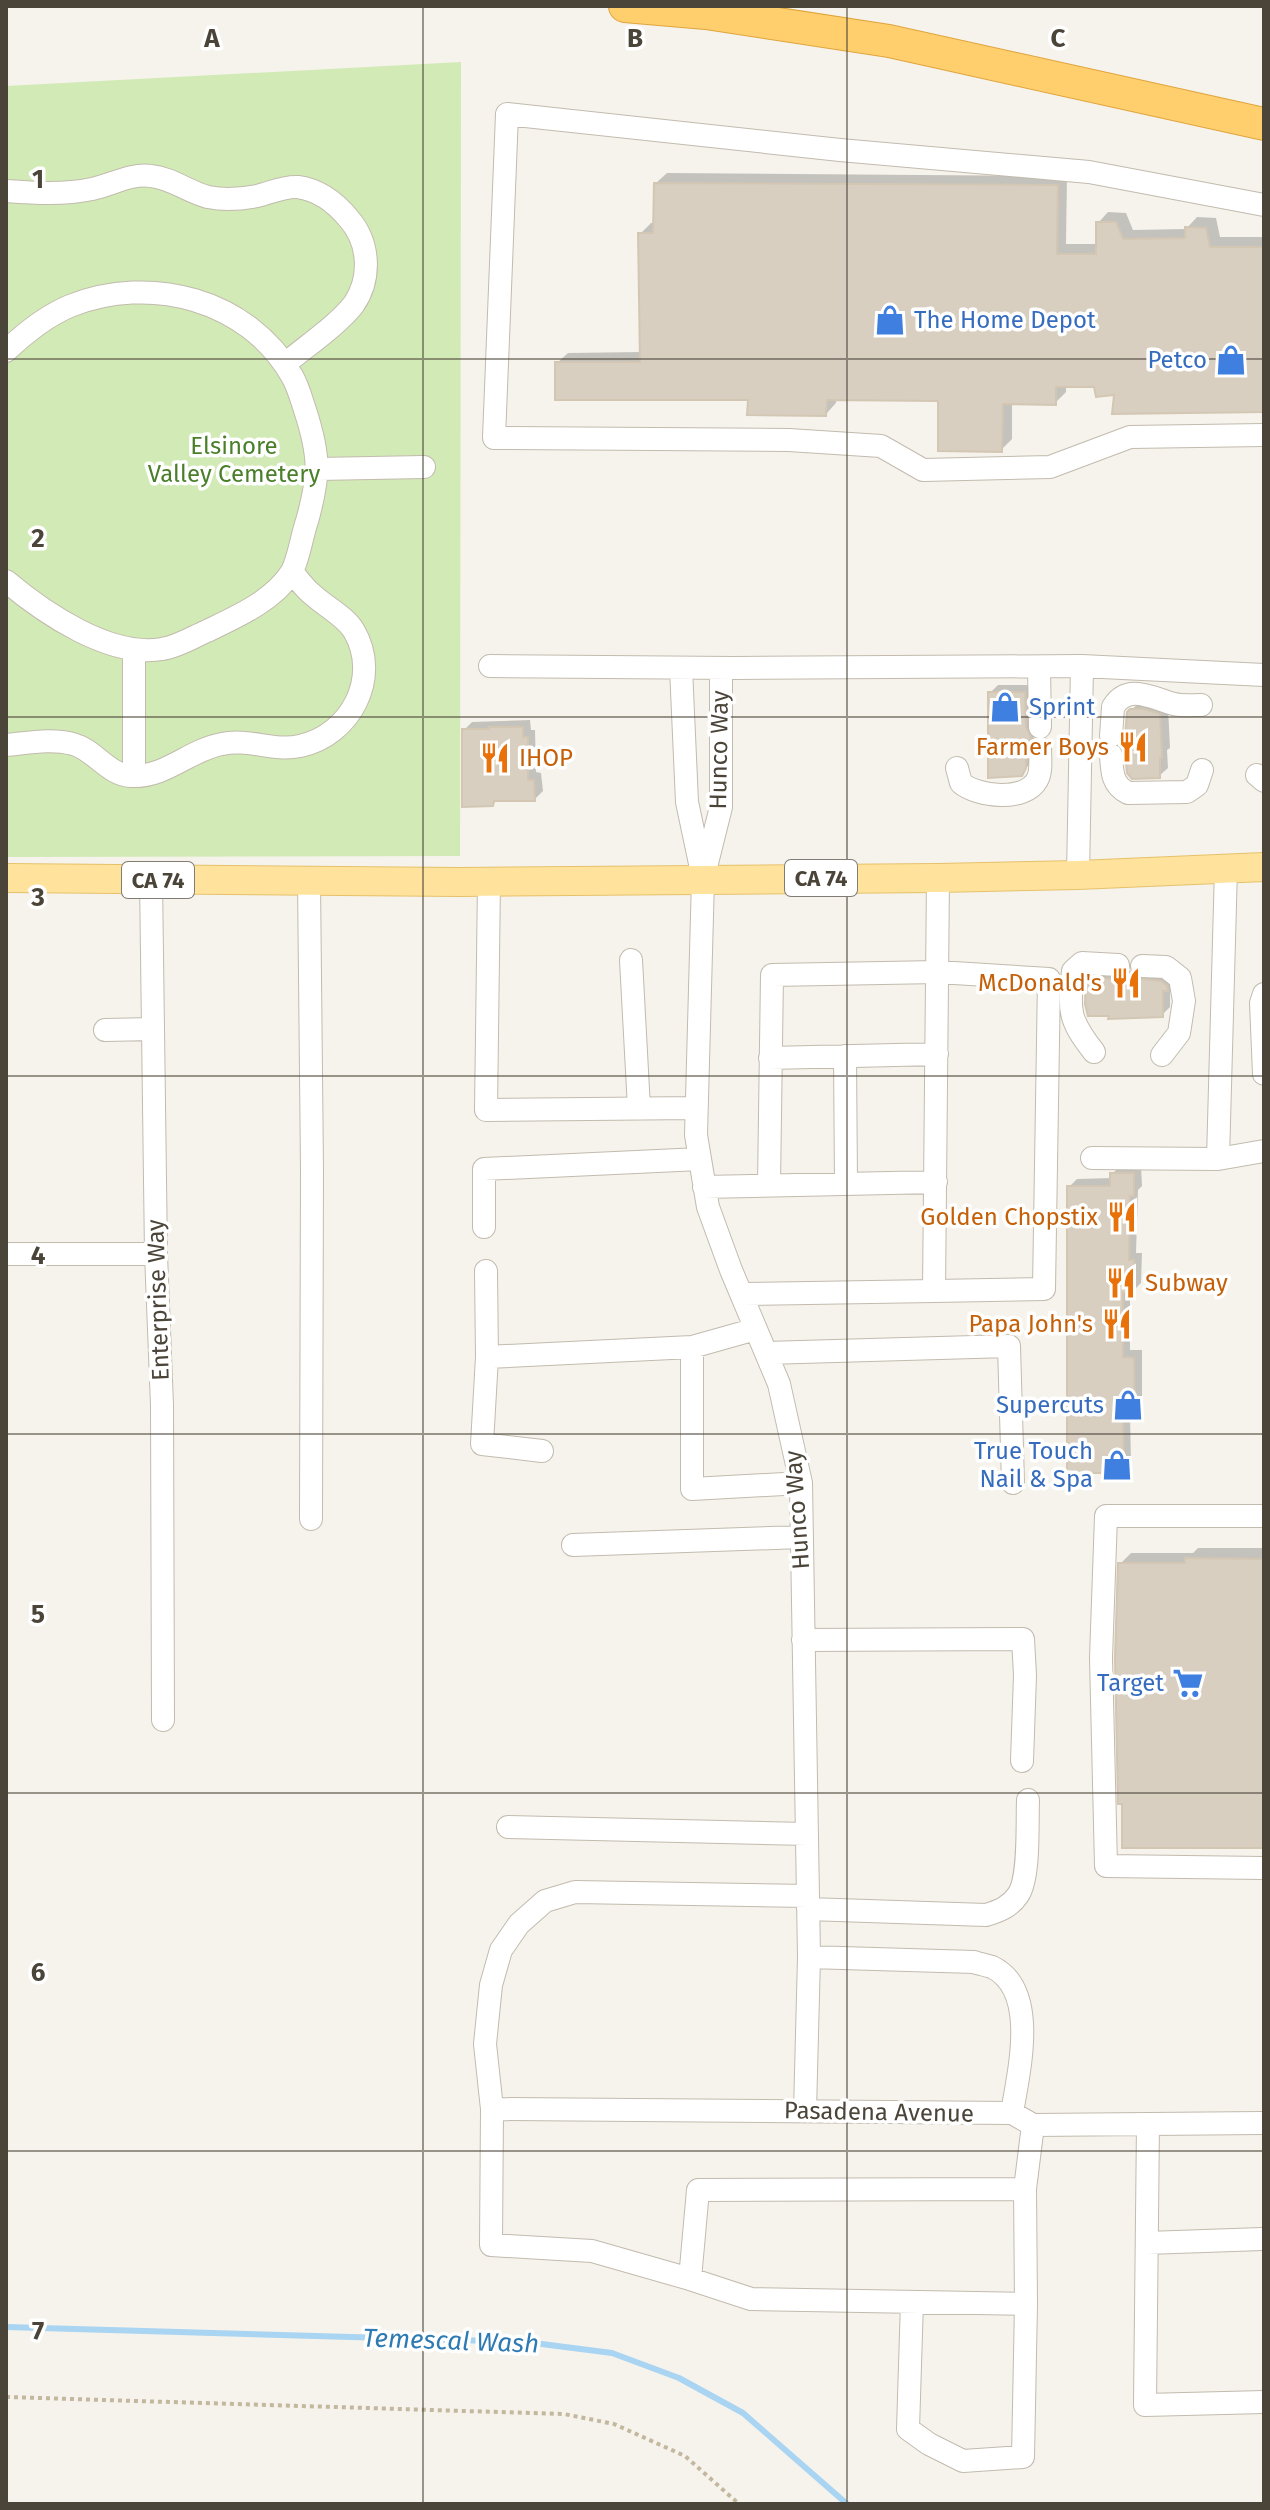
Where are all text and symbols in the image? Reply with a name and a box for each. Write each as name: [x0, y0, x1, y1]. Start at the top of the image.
text: A: [203, 23, 220, 54]
text: B: [627, 23, 643, 54]
text: C: [1051, 23, 1066, 54]
text: 1: [32, 164, 44, 195]
shop icon: The Home Depot: [873, 303, 907, 337]
place label: The Home Depot: [914, 306, 1096, 334]
shop icon: Petco: [1214, 343, 1248, 377]
place label: Petco: [1147, 346, 1207, 374]
park label: Elsinore Valley Cemetery: [148, 432, 320, 488]
text: 2: [31, 523, 45, 554]
street label: Hunco Way: [704, 690, 734, 810]
shop icon: Sprint: [988, 690, 1022, 724]
place label: Sprint: [1029, 693, 1095, 721]
restaurant icon: Farmer Boys: [1116, 730, 1150, 764]
place label: Farmer Boys: [976, 733, 1109, 761]
restaurant icon: IHOP: [478, 741, 512, 775]
place label: IHOP: [519, 744, 573, 772]
road number: CA 74: [785, 860, 857, 896]
road number: CA 74: [122, 862, 194, 898]
text: 3: [30, 882, 45, 913]
restaurant icon: McDonald's: [1109, 966, 1143, 1000]
place label: McDonald's: [978, 969, 1102, 997]
restaurant icon: Golden Chopstix: [1105, 1200, 1139, 1234]
place label: Golden Chopstix: [920, 1203, 1098, 1231]
street label: Enterprise Way: [141, 1218, 175, 1381]
text: 4: [31, 1240, 46, 1271]
restaurant icon: Subway: [1104, 1266, 1138, 1300]
place label: Subway: [1145, 1269, 1228, 1297]
restaurant icon: Papa John's: [1100, 1307, 1134, 1341]
place label: Papa John's: [968, 1310, 1093, 1338]
shop icon: Supercuts: [1111, 1388, 1145, 1422]
place label: Supercuts: [996, 1391, 1104, 1419]
place label: True Touch Nail & Spa: [974, 1437, 1093, 1493]
shop icon: True Touch Nail & Spa: [1100, 1448, 1134, 1482]
street label: Hunco Way: [779, 1449, 815, 1570]
text: 5: [31, 1599, 45, 1630]
supermarket icon: Target: [1171, 1666, 1205, 1700]
place label: Target: [1097, 1669, 1164, 1697]
text: 6: [31, 1957, 46, 1988]
street label: Pasadena Avenue: [784, 2096, 974, 2128]
text: 7: [32, 2316, 44, 2347]
water label: Temescal Wash: [362, 2322, 540, 2360]

